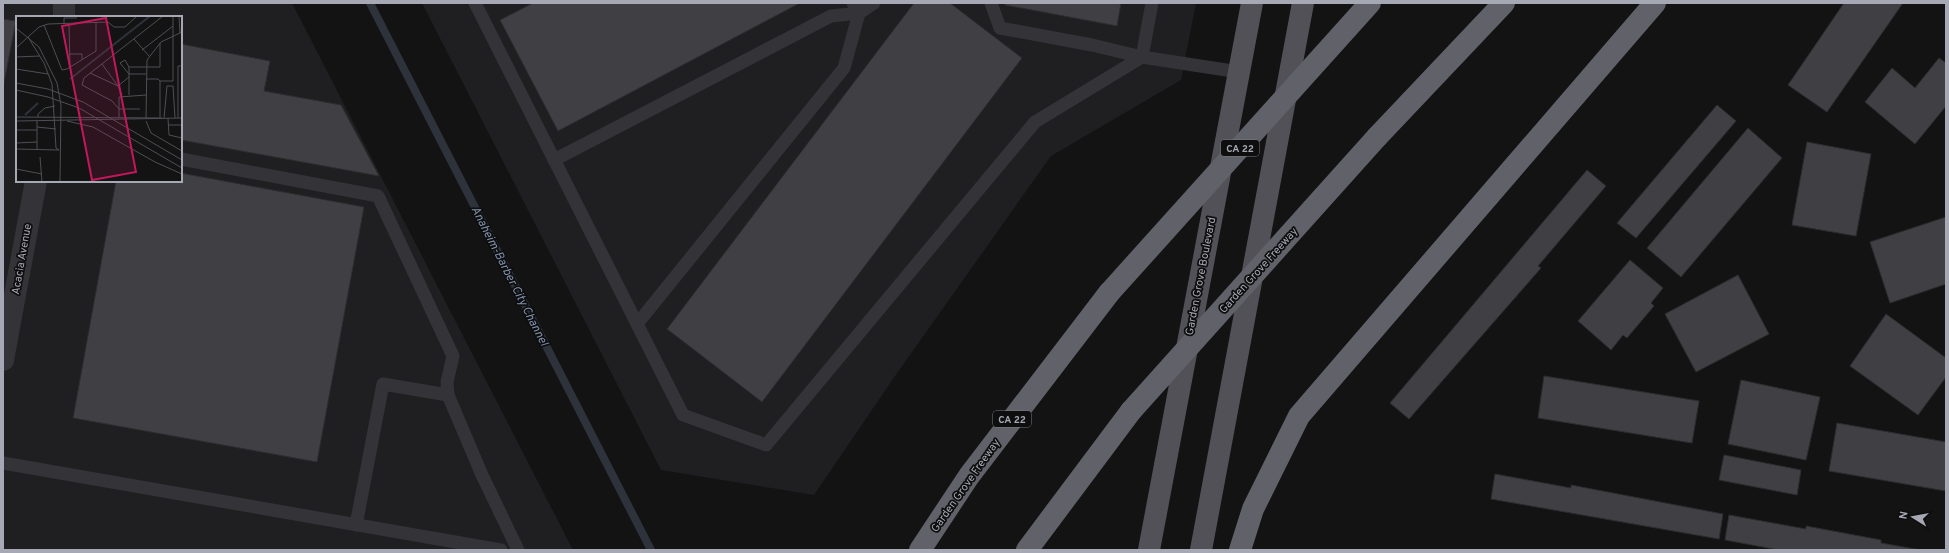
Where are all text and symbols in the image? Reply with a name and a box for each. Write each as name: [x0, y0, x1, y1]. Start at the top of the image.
inset map: [16, 16, 182, 182]
road number: CA 22: [1221, 140, 1259, 156]
water label: Anaheim-Barber City Channel: [467, 204, 552, 350]
street label: Garden Grove Boulevard: [1183, 216, 1219, 336]
street label: Acacia Avenue: [9, 223, 35, 296]
street label: Garden Grove Freeway: [1216, 225, 1301, 317]
road number: CA 22: [993, 411, 1031, 427]
street label: Garden Grove Freeway: [928, 436, 1003, 535]
north arrow: [1893, 497, 1933, 537]
text: N: [1897, 510, 1912, 520]

